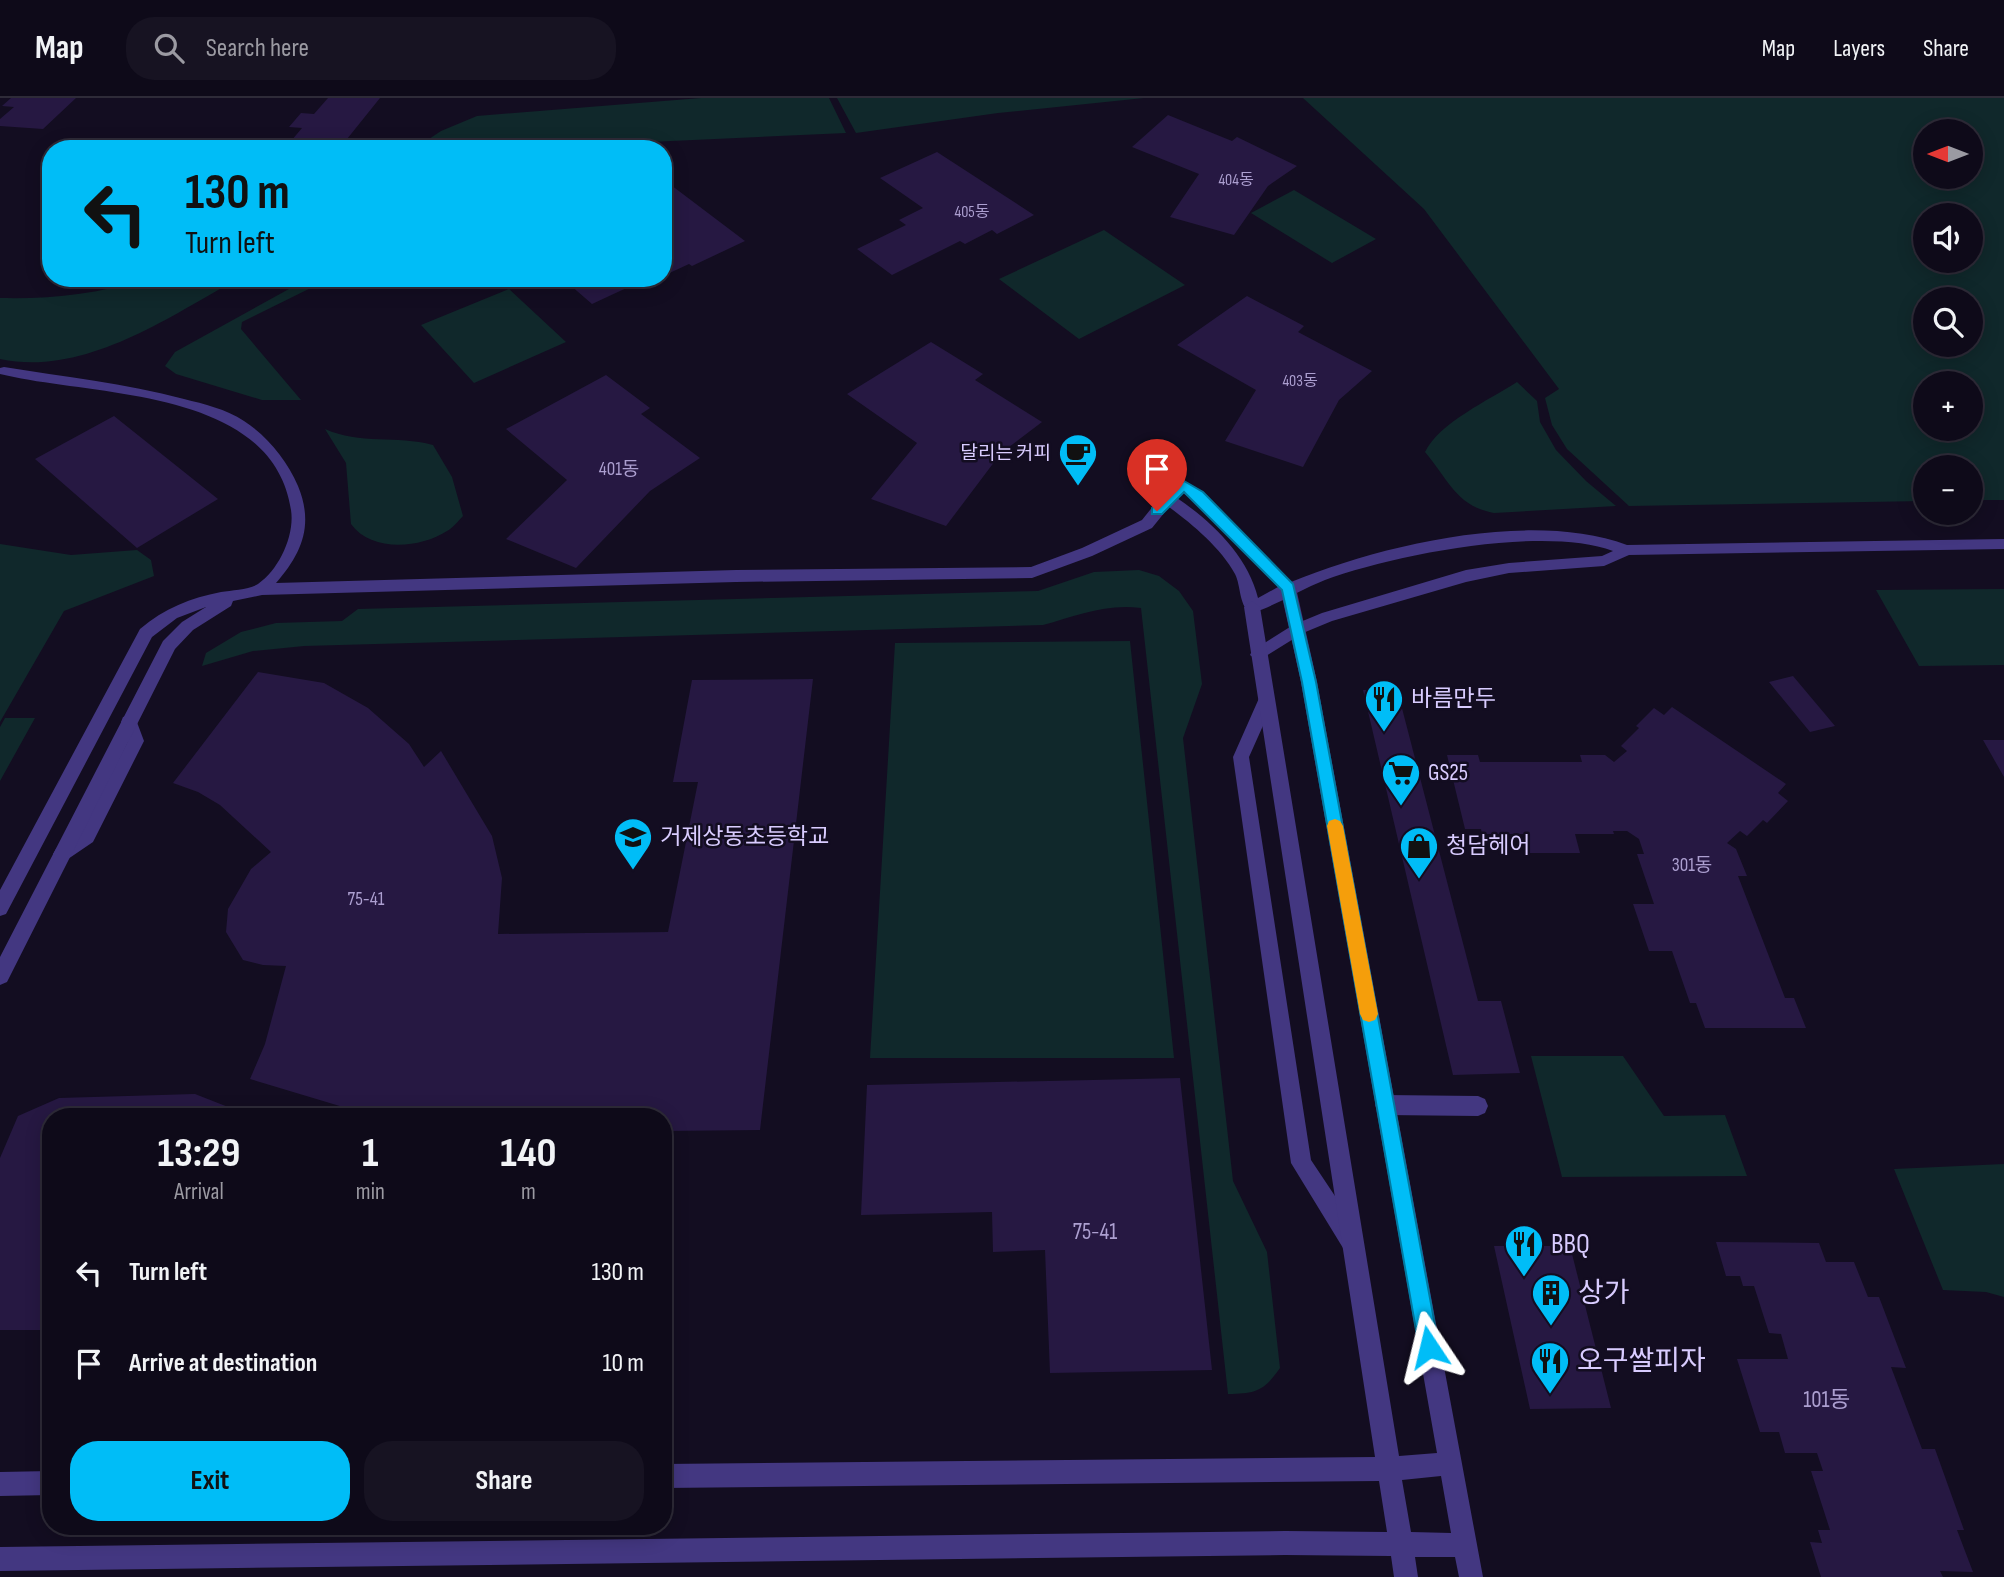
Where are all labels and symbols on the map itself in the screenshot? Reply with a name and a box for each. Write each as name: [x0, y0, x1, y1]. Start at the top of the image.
north arrow: [1913, 119, 1983, 189]
house number: 404동: [1218, 171, 1254, 190]
house number: 405동: [955, 203, 990, 222]
house number: 403동: [1282, 372, 1318, 391]
cafe icon: 달리는 커피: [1057, 432, 1099, 487]
pin: [1127, 439, 1187, 511]
place label: 달리는 커피: [961, 442, 1051, 465]
house number: 401동: [599, 458, 639, 481]
restaurant icon: 바름만두: [1363, 678, 1405, 733]
place label: 바름만두: [1411, 685, 1496, 713]
supermarket icon: GS25: [1380, 752, 1422, 807]
place label: GS25: [1428, 759, 1468, 787]
school or university icon: 거제상동초등학교: [612, 816, 654, 871]
place label: 거제상동초등학교: [660, 823, 829, 851]
shop icon: 청담헤어: [1398, 825, 1440, 880]
place label: 청담헤어: [1446, 832, 1531, 860]
house number: 301동: [1672, 854, 1712, 877]
house number: 75-41: [348, 888, 385, 911]
house number: 75-41: [1073, 1218, 1117, 1246]
restaurant icon: BBQ: [1503, 1223, 1545, 1278]
place label: BBQ: [1551, 1228, 1590, 1261]
building icon: 상가: [1530, 1272, 1572, 1327]
place label: 상가: [1578, 1277, 1630, 1310]
position arrow: [1392, 1310, 1466, 1384]
restaurant icon: 오구쌀피자: [1529, 1340, 1571, 1395]
place label: 오구쌀피자: [1577, 1345, 1706, 1378]
house number: 101동: [1803, 1386, 1851, 1414]

